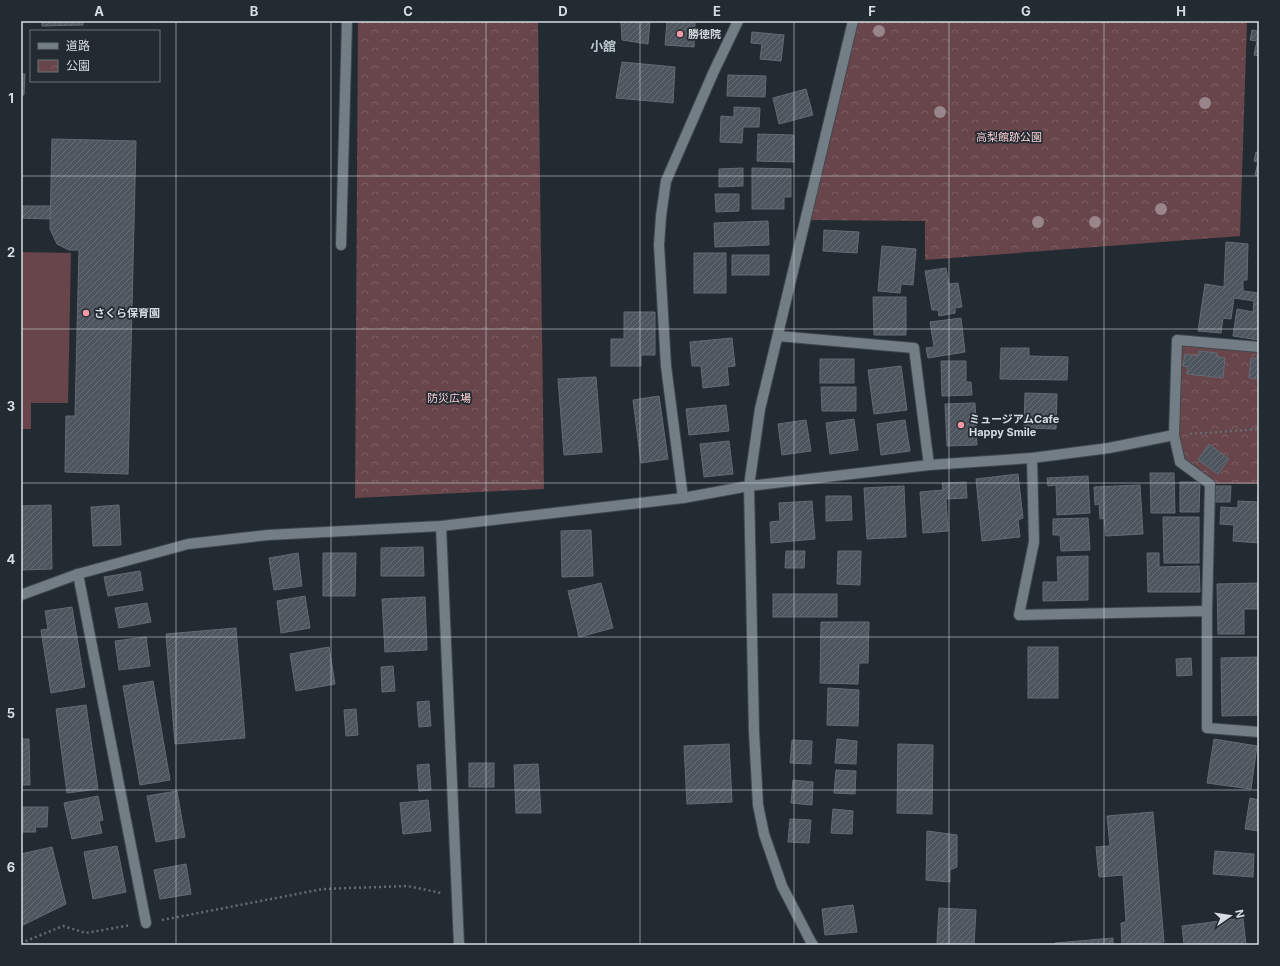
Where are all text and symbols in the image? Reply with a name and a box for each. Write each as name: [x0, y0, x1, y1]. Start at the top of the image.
text: A: [94, 3, 104, 19]
text: B: [250, 3, 259, 19]
text: C: [403, 3, 413, 19]
text: D: [558, 3, 568, 19]
text: E: [713, 3, 721, 19]
text: F: [868, 3, 876, 19]
text: G: [1021, 3, 1031, 19]
text: H: [1176, 3, 1186, 19]
place label: 勝徳院: [688, 27, 721, 41]
marker: 勝徳院: [675, 29, 685, 39]
legend: [30, 30, 160, 82]
text: 道路: [66, 38, 90, 53]
district label: 小舘: [590, 38, 616, 54]
text: 公園: [66, 58, 90, 73]
text: 1: [8, 90, 14, 106]
park label: 高梨館跡公園: [976, 130, 1042, 144]
text: 2: [7, 244, 15, 260]
place label: さくら保育園: [94, 306, 160, 320]
marker: さくら保育園: [81, 308, 91, 318]
park label: 防災広場: [427, 391, 471, 405]
text: 3: [7, 398, 15, 414]
place label: ミュージアムCafe Happy Smile: [969, 412, 1060, 439]
marker: ミュージアムCafe Happy Smile: [956, 420, 966, 430]
text: 4: [7, 551, 16, 567]
text: 5: [7, 705, 15, 721]
text: 6: [7, 859, 15, 875]
north arrow: [1210, 896, 1250, 936]
text: N: [1232, 908, 1248, 919]

